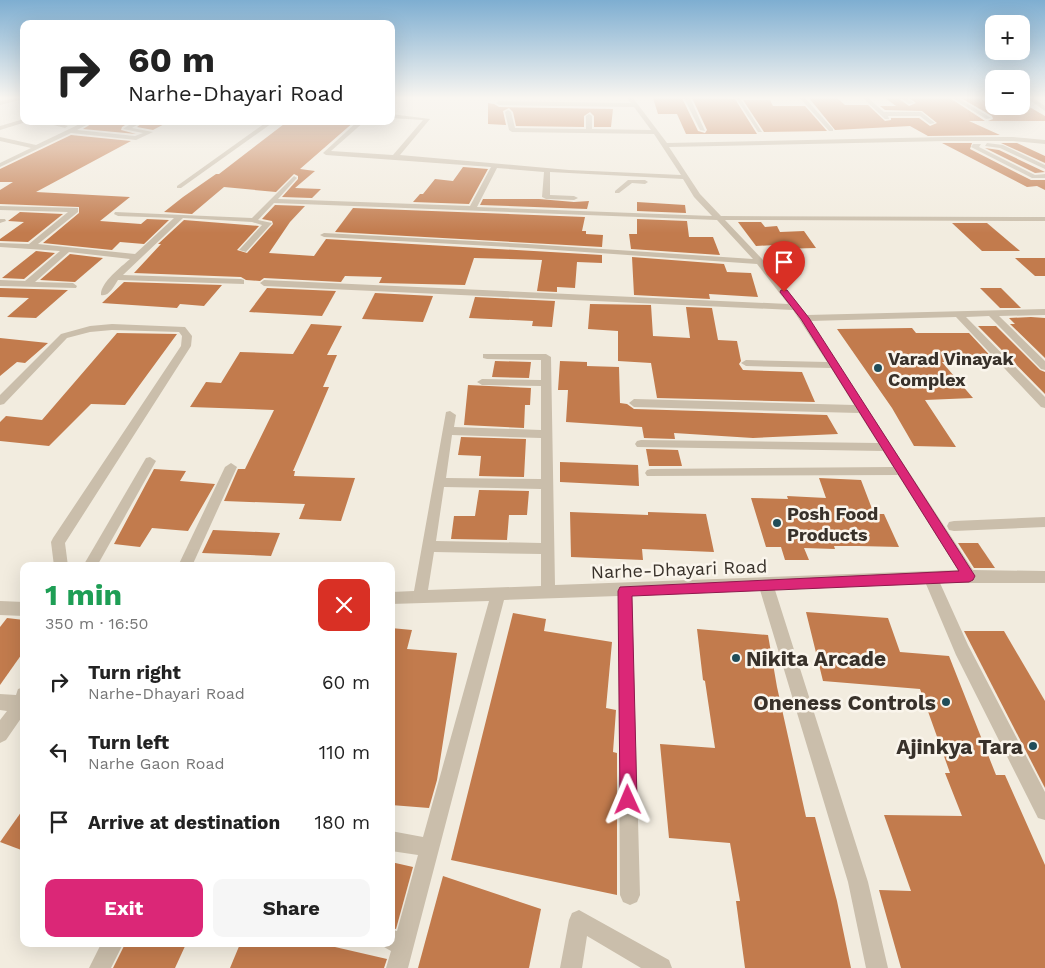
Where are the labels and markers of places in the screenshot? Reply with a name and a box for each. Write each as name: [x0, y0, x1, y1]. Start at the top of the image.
pin: [763, 241, 805, 292]
place label: Varad Vinayak Complex: [888, 348, 1014, 390]
marker: Varad Vinayak Complex: [872, 362, 884, 374]
place label: Posh Food Products: [787, 503, 878, 545]
marker: Posh Food Products: [771, 517, 783, 529]
place label: Nikita Arcade: [746, 646, 886, 671]
marker: Nikita Arcade: [730, 652, 742, 664]
place label: Oneness Controls: [753, 690, 936, 715]
marker: Oneness Controls: [940, 696, 952, 708]
place label: Ajinkya Tara: [896, 734, 1024, 759]
marker: Ajinkya Tara: [1027, 740, 1039, 752]

